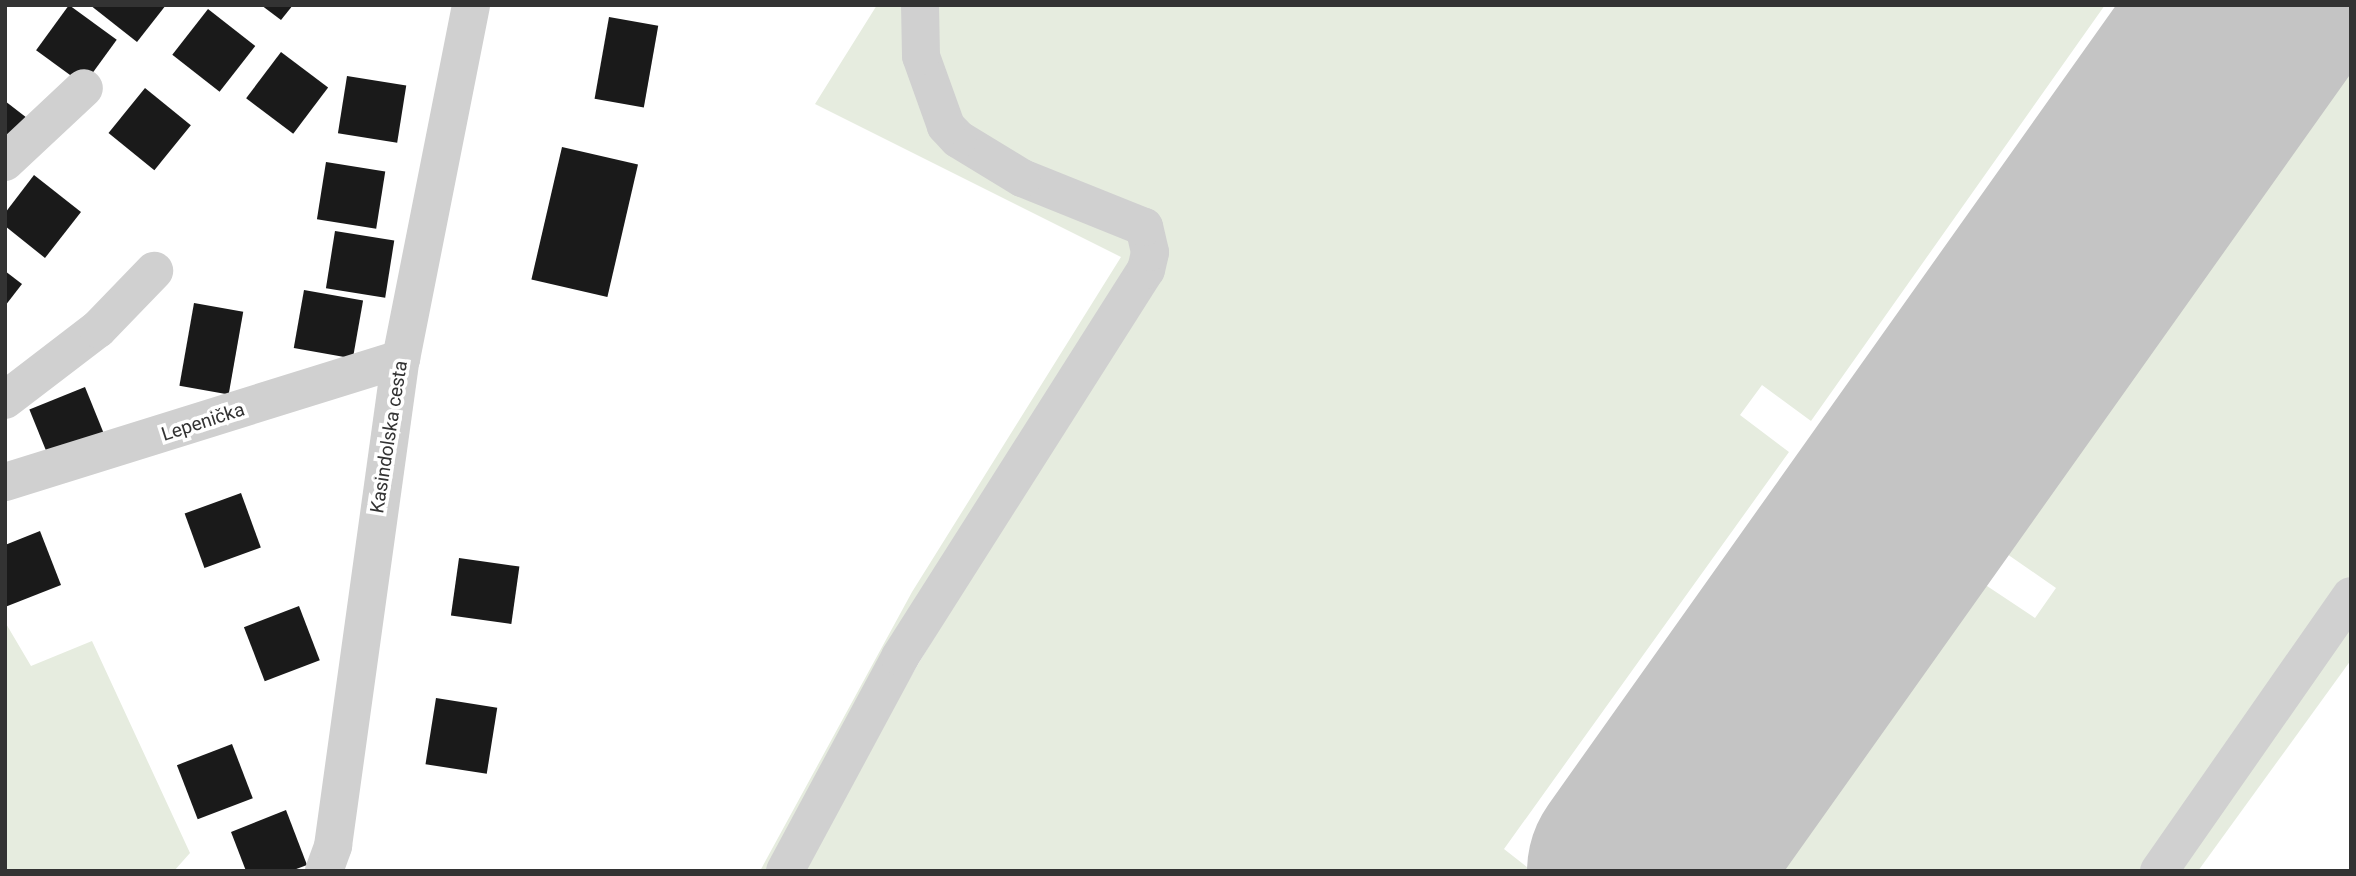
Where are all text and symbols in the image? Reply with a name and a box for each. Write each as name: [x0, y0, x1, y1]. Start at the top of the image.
street label: Kasindolska cesta: [366, 359, 412, 515]
street label: Lepenička: [159, 398, 247, 446]

